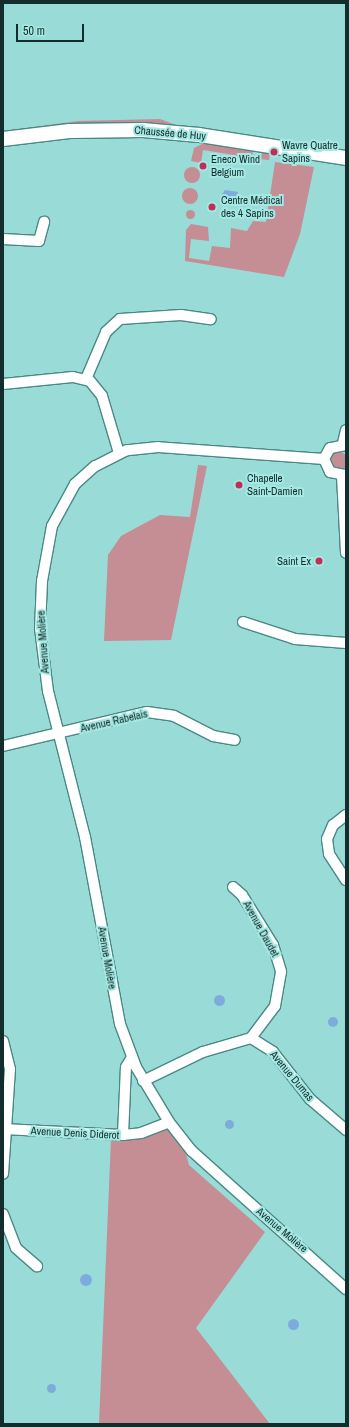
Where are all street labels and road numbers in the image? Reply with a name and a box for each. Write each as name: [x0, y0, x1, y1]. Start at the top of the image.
street label: Chaussée de Huy: [134, 123, 206, 143]
street label: Avenue Molière: [34, 610, 52, 674]
street label: Avenue Rabelais: [79, 707, 149, 735]
street label: Avenue Daudet: [240, 899, 282, 959]
street label: Avenue Molière: [95, 926, 119, 990]
street label: Avenue Dumas: [267, 1048, 317, 1104]
street label: Avenue Denis Diderot: [30, 1124, 120, 1142]
street label: Avenue Molière: [254, 1205, 310, 1255]

